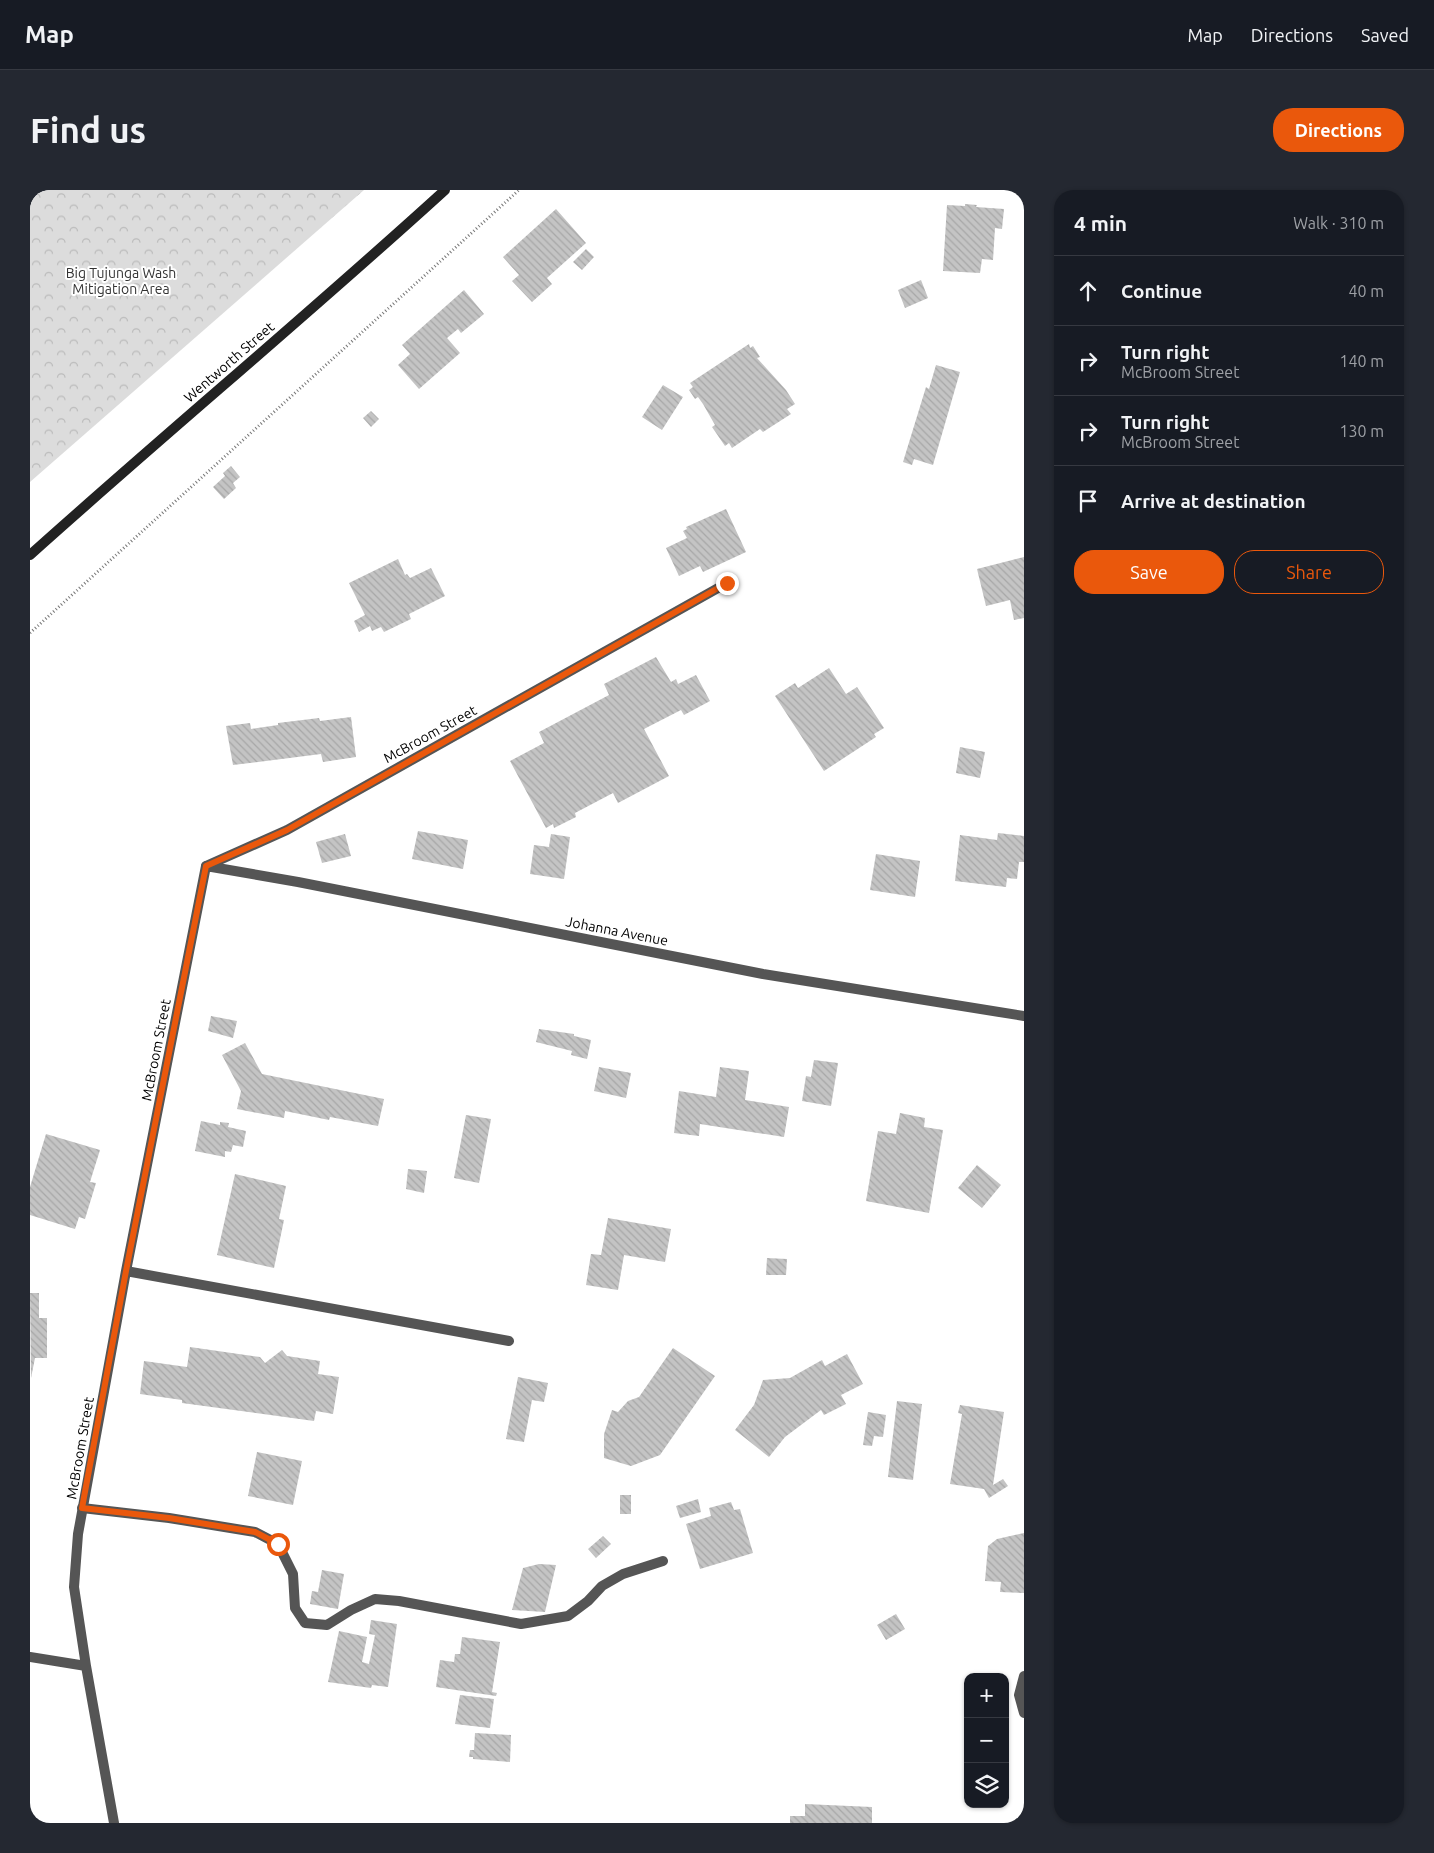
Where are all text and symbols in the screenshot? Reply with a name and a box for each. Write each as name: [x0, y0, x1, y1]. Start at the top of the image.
text: Map: [25, 21, 74, 48]
text: Map: [1187, 25, 1223, 45]
text: Directions: [1251, 25, 1333, 45]
text: Saved: [1361, 25, 1409, 45]
button: Directions: [1273, 108, 1404, 152]
text: Find us: [30, 110, 146, 150]
text: 4 min: [1074, 211, 1127, 235]
text: Walk · 310 m: [1293, 214, 1384, 232]
park label: Big Tujunga Wash Mitigation Area: [66, 265, 176, 297]
icon: ahead: [1074, 277, 1102, 305]
text: Continue: [1121, 280, 1202, 302]
text: 40 m: [1348, 282, 1384, 300]
street label: Wentworth Street: [181, 318, 278, 405]
text: Turn right: [1121, 341, 1209, 363]
icon: right: [1074, 347, 1102, 375]
text: 140 m: [1339, 352, 1384, 370]
text: McBroom Street: [1121, 363, 1239, 381]
text: Turn right: [1121, 411, 1209, 433]
icon: right: [1074, 417, 1102, 445]
text: 130 m: [1339, 422, 1384, 440]
text: McBroom Street: [1121, 433, 1239, 451]
icon: arrive: [1074, 487, 1102, 515]
text: Arrive at destination: [1121, 490, 1306, 512]
button: Save: [1074, 550, 1224, 594]
button: Share: [1234, 550, 1384, 594]
route end: [716, 572, 739, 595]
street label: McBroom Street: [381, 702, 480, 766]
street label: Johanna Avenue: [565, 913, 669, 949]
street label: McBroom Street: [138, 997, 174, 1102]
street label: McBroom Street: [63, 1395, 97, 1500]
route start: [267, 1533, 290, 1556]
map controls: [964, 1673, 1009, 1808]
button: +: [964, 1673, 1009, 1718]
button: −: [964, 1718, 1009, 1763]
button: layers: [964, 1763, 1009, 1808]

